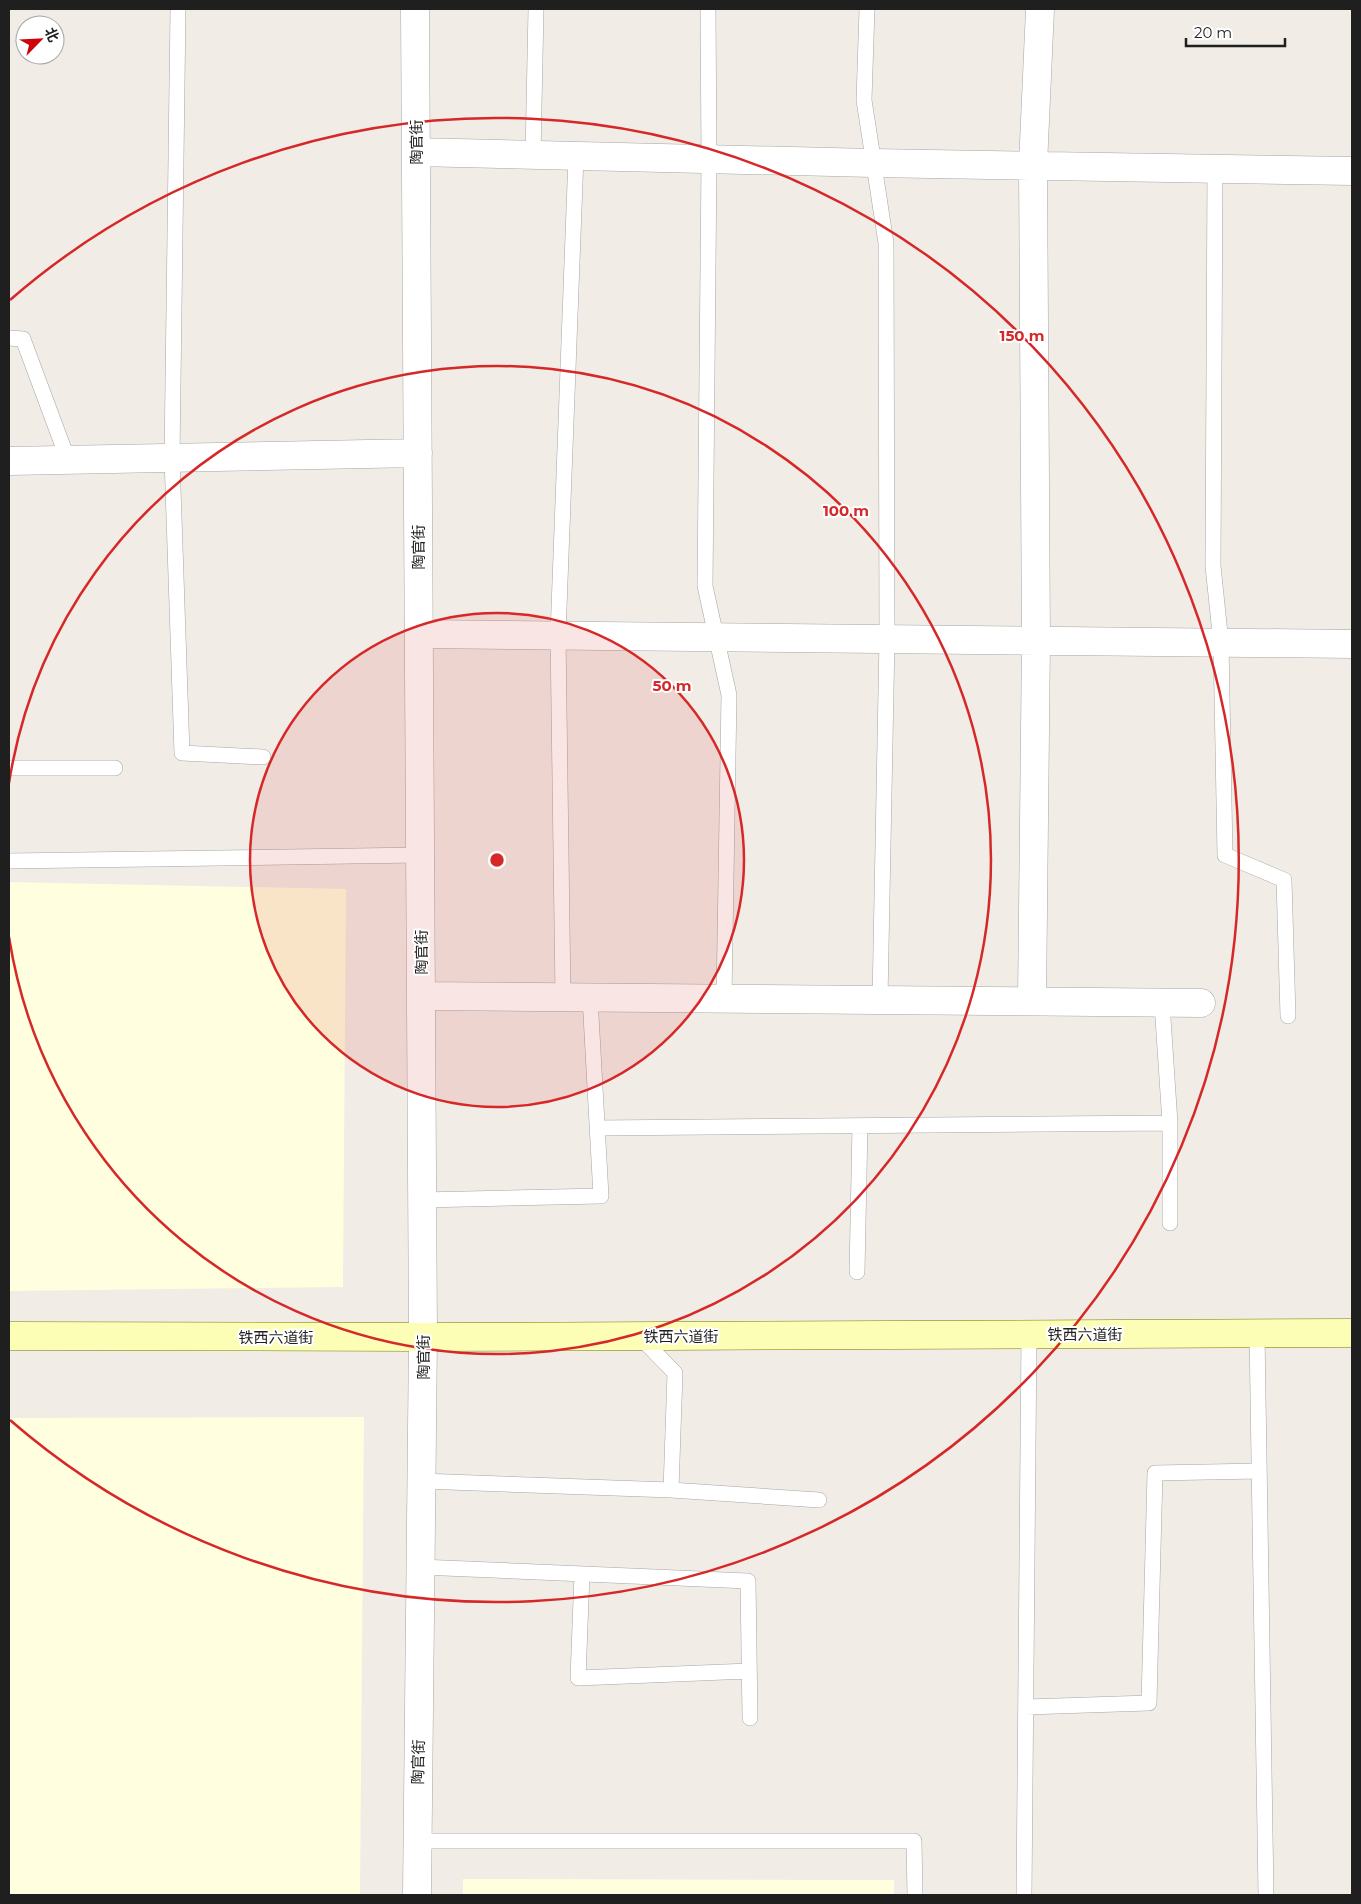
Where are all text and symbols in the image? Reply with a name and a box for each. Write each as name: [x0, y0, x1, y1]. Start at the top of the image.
north arrow: [15, 15, 65, 65]
scale bar: [1186, 15, 1285, 47]
text: 20 m: [1194, 23, 1232, 42]
text: 北: [41, 25, 63, 45]
street label: 陶官街: [407, 119, 426, 165]
text: 150 m: [1000, 326, 1044, 345]
text: 100 m: [823, 501, 869, 520]
street label: 陶官街: [409, 524, 428, 570]
text: 50 m: [652, 676, 692, 695]
centre of rings: [488, 851, 506, 869]
street label: 陶官街: [412, 929, 431, 975]
street label: 铁西六道街: [1047, 1325, 1123, 1344]
street label: 铁西六道街: [643, 1327, 719, 1346]
street label: 铁西六道街: [238, 1328, 314, 1347]
street label: 陶官街: [414, 1334, 433, 1380]
street label: 陶官街: [408, 1739, 428, 1785]

